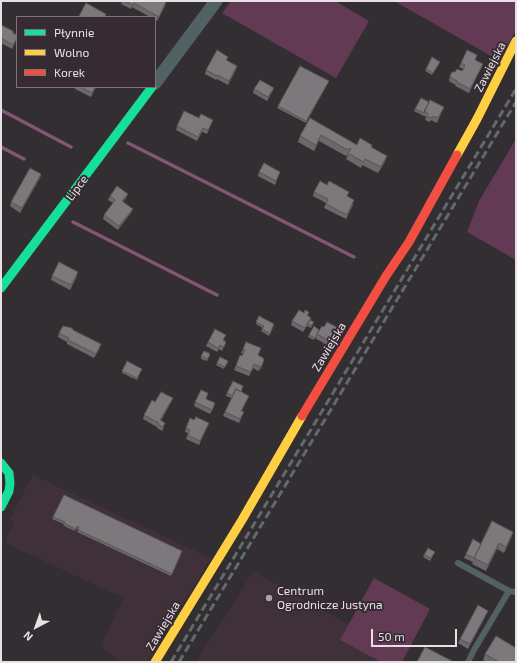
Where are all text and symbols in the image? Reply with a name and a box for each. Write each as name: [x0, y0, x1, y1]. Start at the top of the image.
legend: [16, 16, 156, 88]
text: Płynnie: [54, 25, 94, 39]
street label: Zawiejska: [471, 39, 509, 95]
text: Wolno: [54, 45, 89, 59]
text: Korek: [54, 65, 85, 79]
street label: Lipce: [63, 172, 91, 204]
street label: Zawiejska: [309, 320, 349, 374]
place label: Centrum Ogrodnicze Justyna: [277, 584, 383, 612]
marker: Centrum Ogrodnicze Justyna: [264, 593, 274, 603]
street label: Zawiejska: [143, 599, 183, 653]
north arrow: [16, 607, 56, 647]
scale bar: [373, 621, 459, 647]
text: N: [21, 629, 35, 644]
text: 50 m: [378, 629, 405, 643]

